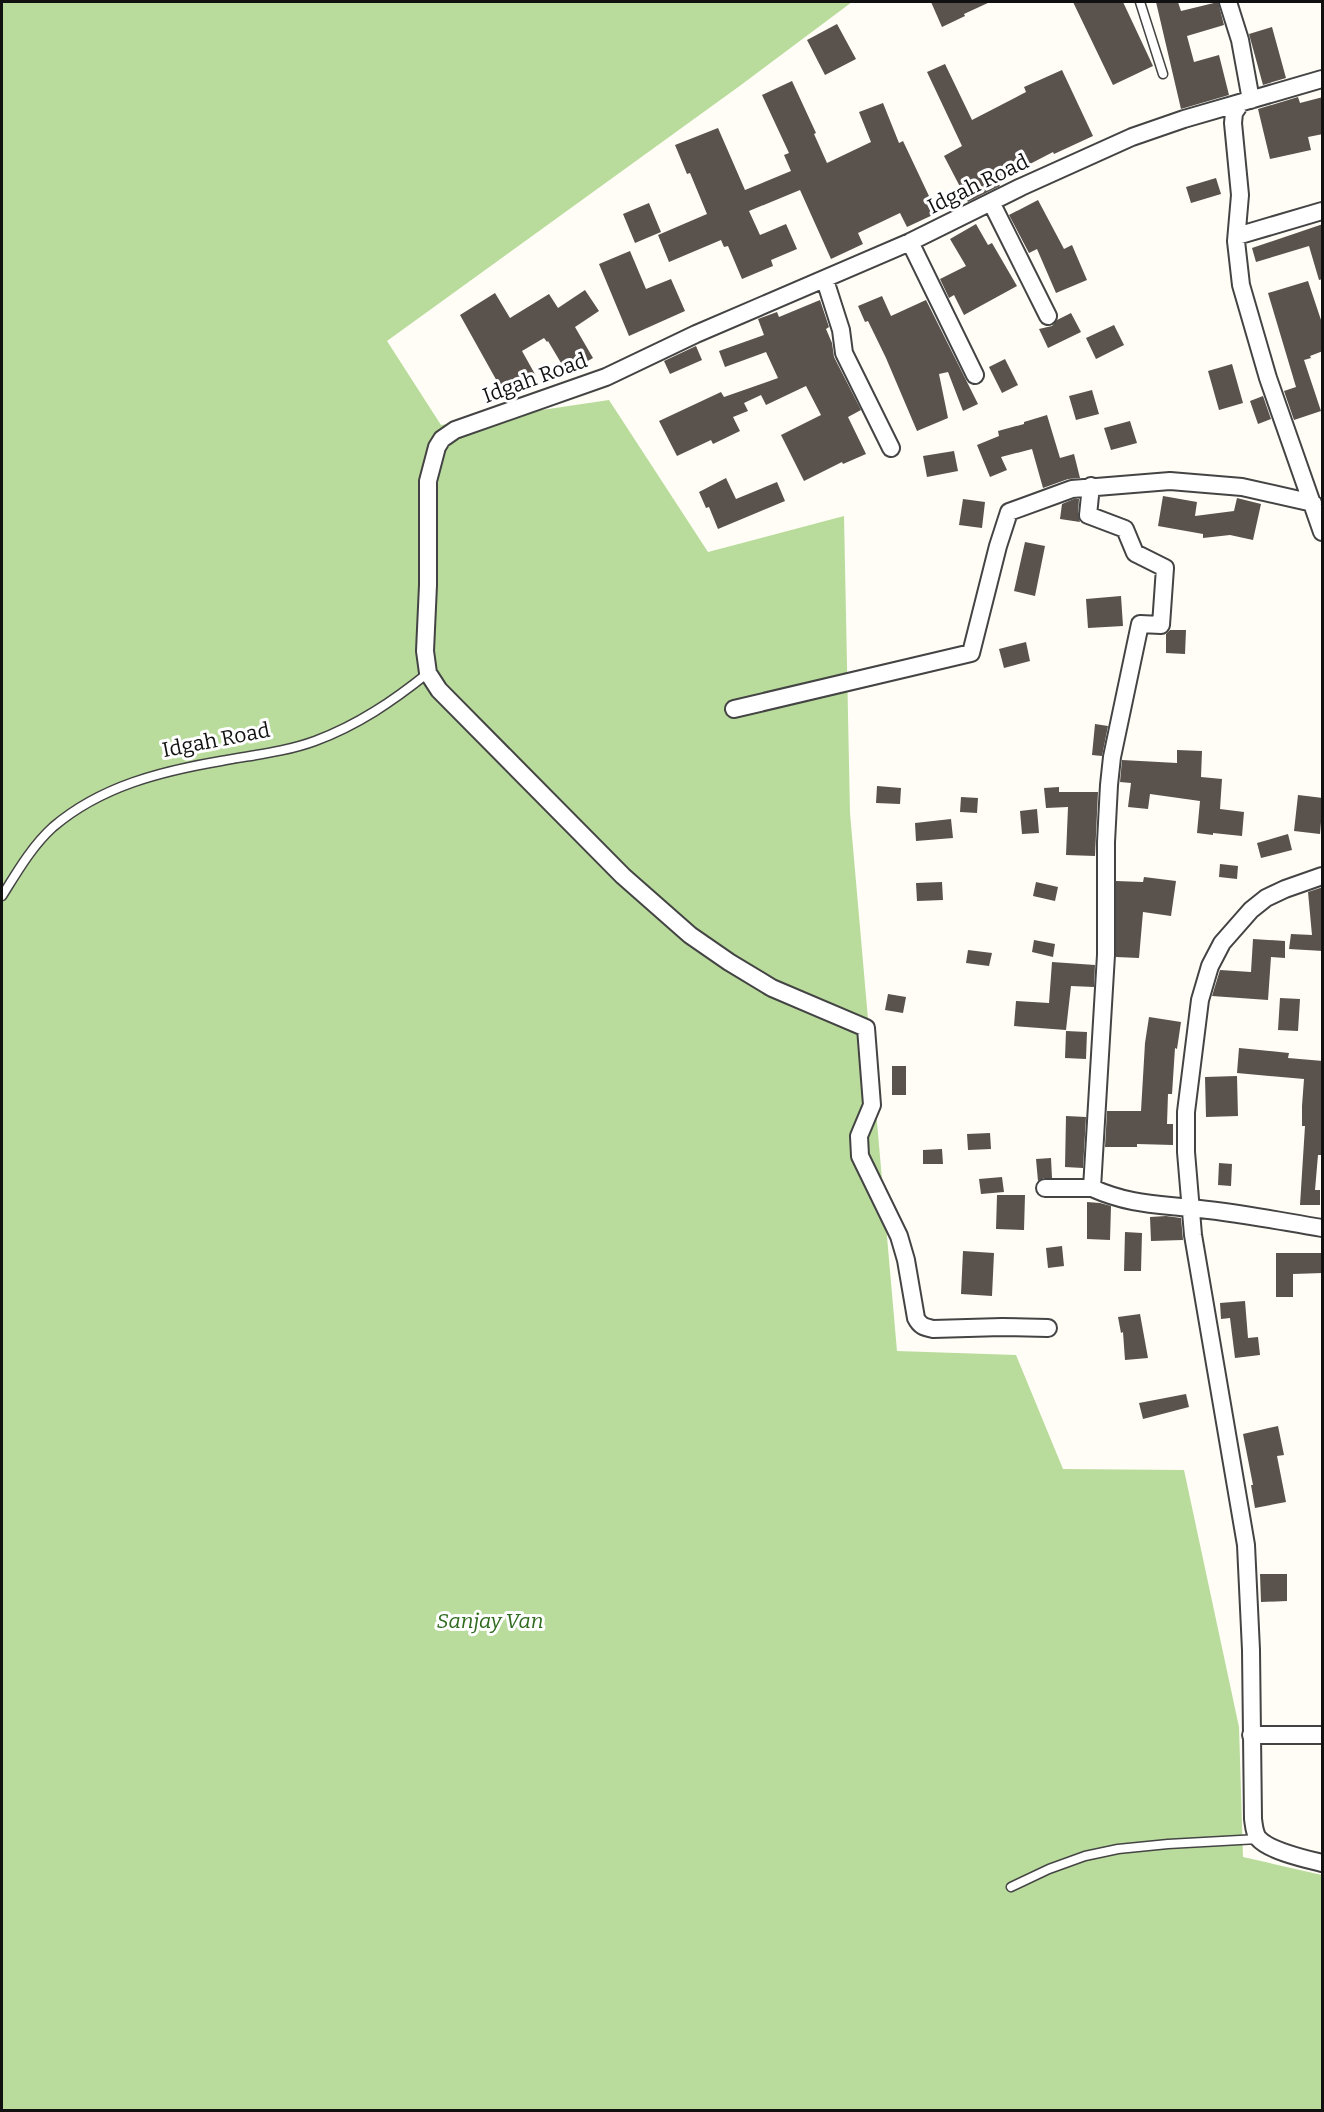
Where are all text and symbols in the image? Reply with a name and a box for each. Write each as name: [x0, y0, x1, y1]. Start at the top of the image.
street label: Idgah Road: [923, 148, 1033, 220]
street label: Idgah Road: [479, 347, 591, 409]
street label: Idgah Road: [160, 717, 272, 763]
park label: Sanjay Van: [437, 1608, 543, 1634]

